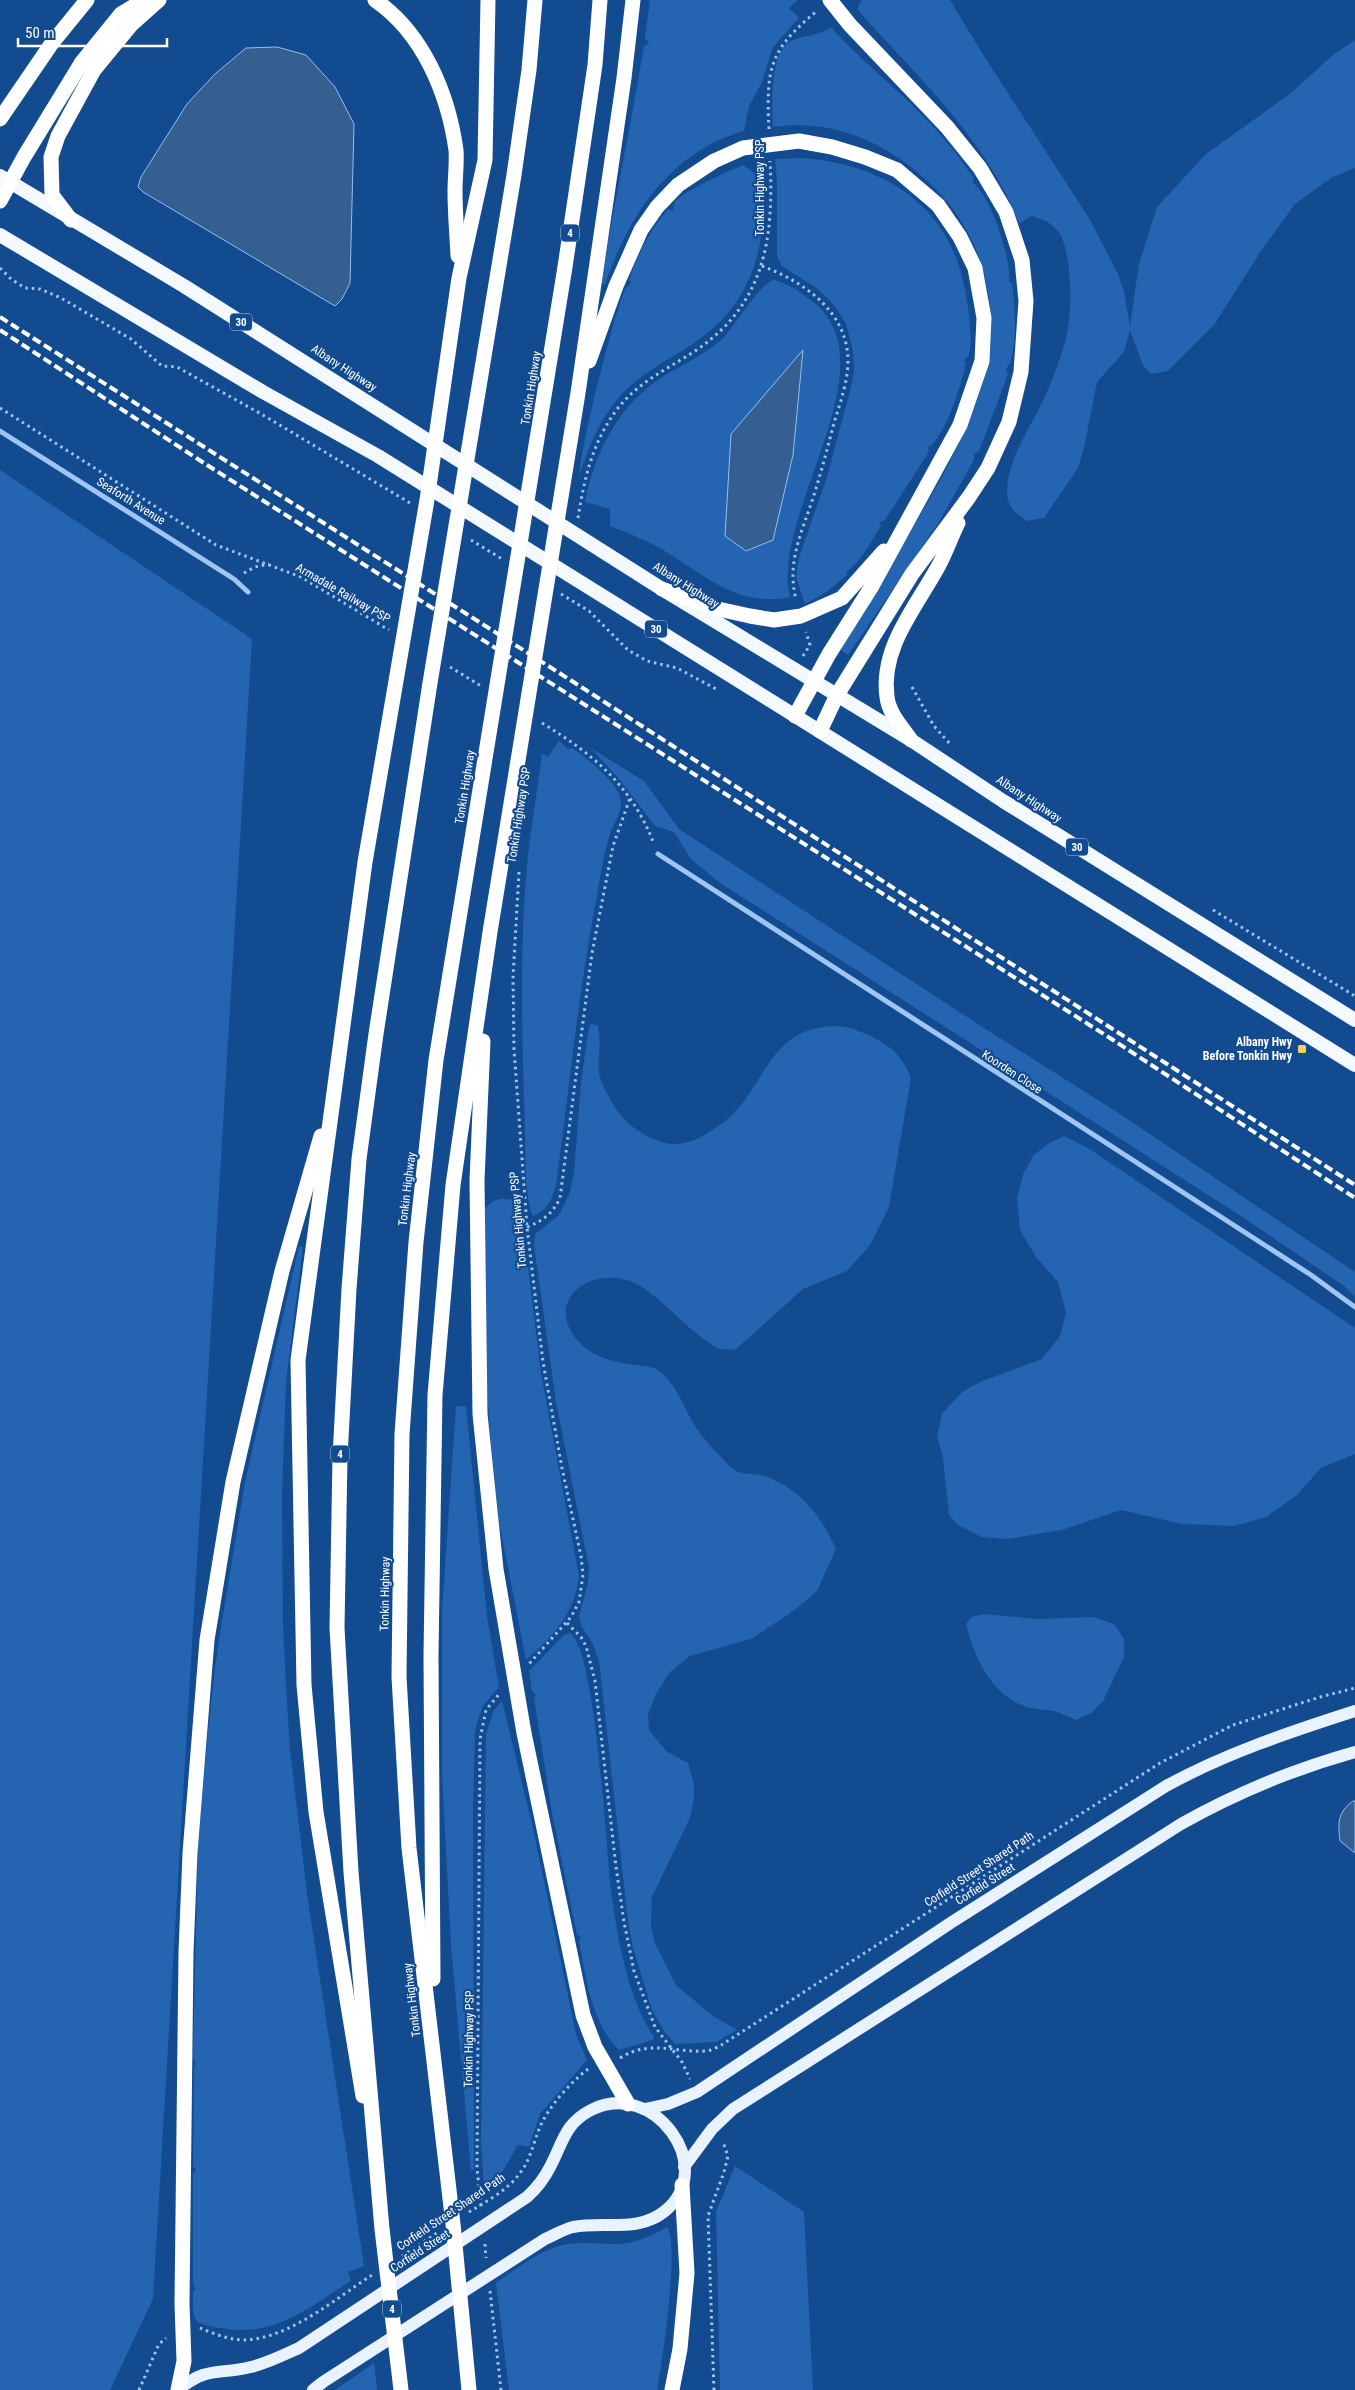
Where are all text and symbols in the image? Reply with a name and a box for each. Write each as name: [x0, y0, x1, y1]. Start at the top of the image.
scale bar: [18, 15, 166, 47]
text: 50 m: [25, 24, 55, 42]
street label: Tonkin Highway PSP: [753, 139, 767, 236]
road number: 4: [561, 224, 579, 242]
road number: 30: [230, 314, 252, 331]
street label: Albany Highway: [309, 342, 379, 394]
street label: Tonkin Highway: [518, 350, 544, 426]
street label: Seaforth Avenue: [94, 474, 168, 528]
street label: Albany Highway: [650, 559, 722, 611]
street label: Armadale Railway PSP: [293, 560, 393, 626]
road number: 30: [645, 620, 667, 638]
street label: Tonkin Highway: [452, 749, 478, 825]
street label: Tonkin Highway PSP: [505, 766, 534, 864]
street label: Albany Highway: [994, 773, 1064, 825]
road number: 30: [1066, 839, 1088, 856]
place label: Albany Hwy Before Tonkin Hwy: [1203, 1035, 1293, 1063]
marker: Albany Hwy Before Tonkin Hwy: [1296, 1043, 1308, 1055]
street label: Koorden Close: [979, 1047, 1045, 1097]
street label: Tonkin Highway: [396, 1151, 418, 1227]
street label: Tonkin Highway PSP: [507, 1171, 529, 1269]
road number: 4: [331, 1446, 349, 1462]
street label: Tonkin Highway: [377, 1557, 393, 1631]
street label: Corfield Street Shared Path: [922, 1828, 1036, 1910]
street label: Corfield Street: [953, 1860, 1017, 1908]
street label: Tonkin Highway: [401, 1962, 423, 2038]
street label: Tonkin Highway PSP: [461, 1990, 477, 2088]
street label: Corfield Street Shared Path: [394, 2170, 508, 2254]
street label: Corfield Street: [388, 2227, 452, 2275]
road number: 4: [383, 2300, 401, 2318]

